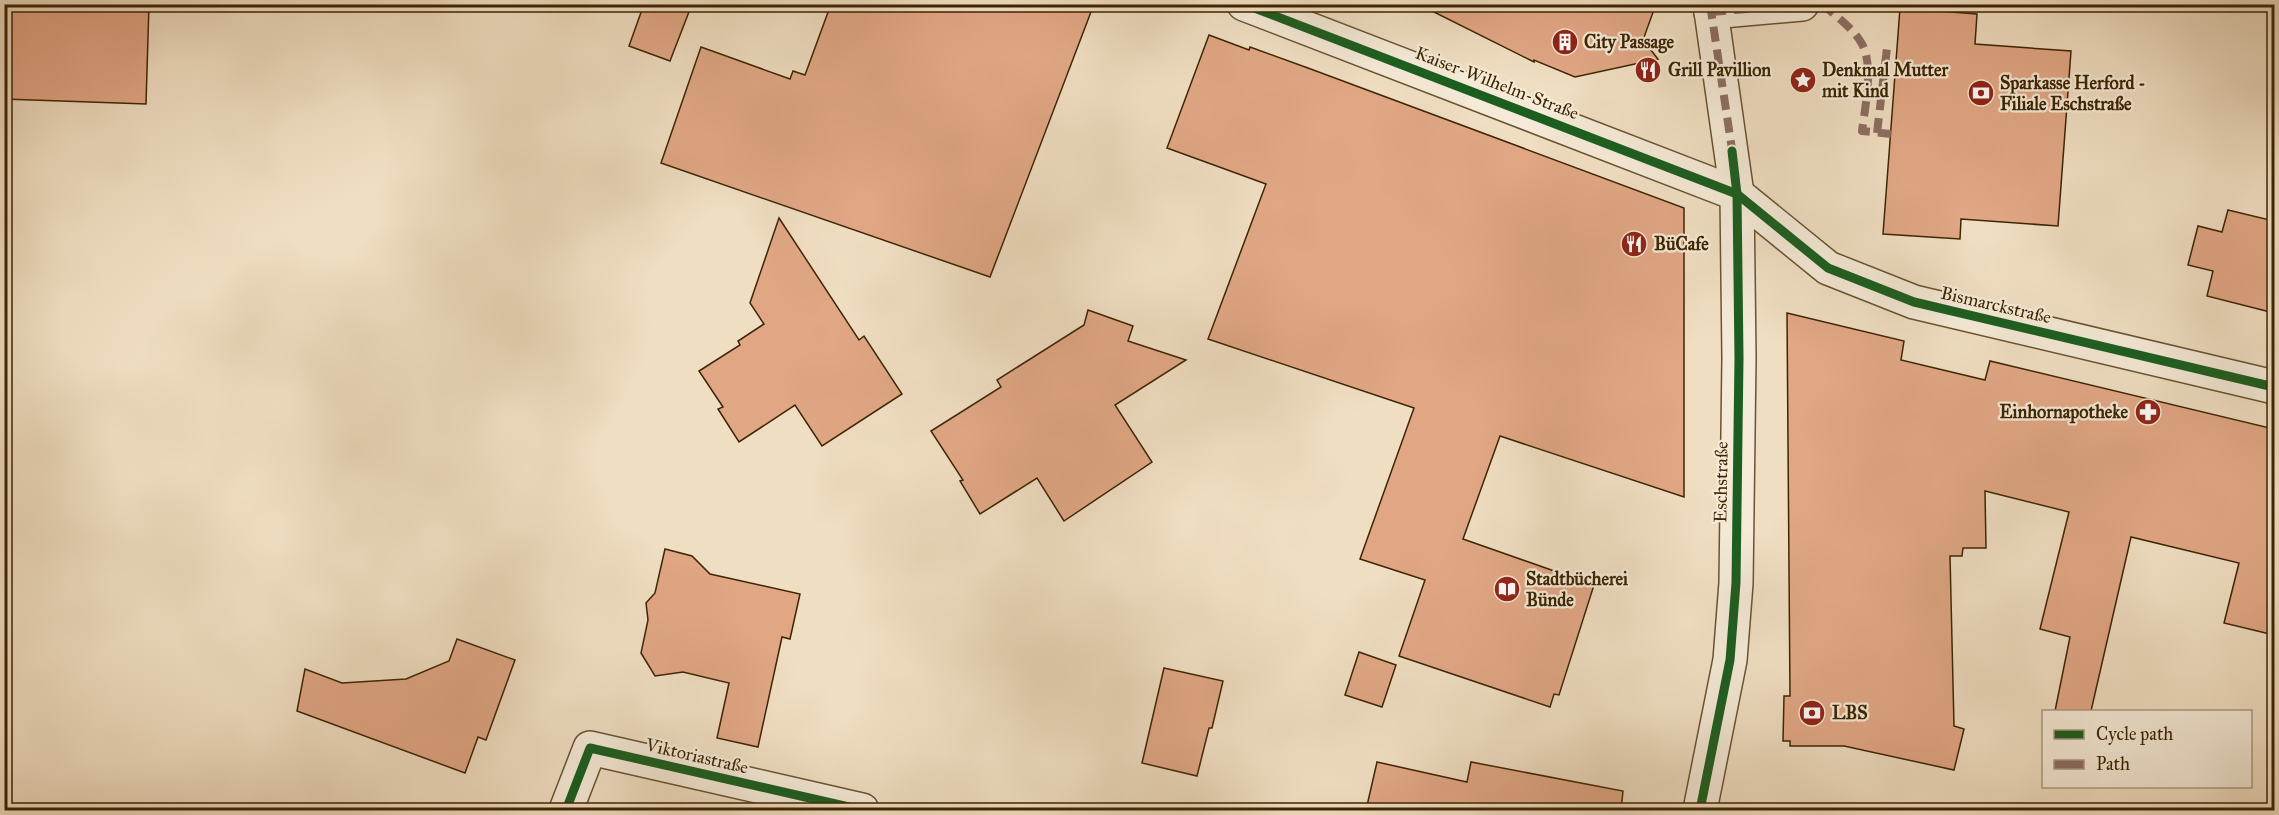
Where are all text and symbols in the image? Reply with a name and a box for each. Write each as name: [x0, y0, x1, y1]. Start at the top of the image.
building icon: City Passage: [1550, 27, 1580, 57]
place label: City Passage: [1584, 31, 1675, 54]
street label: Kaiser-Wilhelm-Straße: [1412, 42, 1582, 124]
restaurant icon: Grill Pavillion: [1633, 55, 1663, 85]
place label: Grill Pavillion: [1668, 59, 1771, 81]
place label: Denkmal Mutter mit Kind: [1821, 59, 1949, 102]
place icon: Denkmal Mutter mit Kind: [1788, 65, 1818, 95]
place label: Sparkasse Herford - Filiale Eschstraße: [2000, 72, 2146, 115]
bank icon: Sparkasse Herford - Filiale Eschstraße: [1966, 78, 1996, 108]
restaurant icon: BüCafe: [1619, 229, 1649, 259]
place label: BüCafe: [1654, 233, 1709, 255]
street label: Bismarckstraße: [1939, 282, 2053, 328]
pharmacy icon: Einhornapotheke: [2133, 397, 2163, 427]
place label: Einhornapotheke: [2000, 401, 2129, 424]
street label: Eschstraße: [1709, 441, 1733, 523]
place label: Stadtbücherei Bünde: [1526, 568, 1629, 611]
library icon: Stadtbücherei Bünde: [1492, 574, 1522, 604]
bank icon: LBS: [1797, 698, 1827, 728]
place label: LBS: [1832, 702, 1868, 724]
legend: [2042, 710, 2252, 788]
text: Cycle path: [2096, 723, 2173, 745]
street label: Viktoriastraße: [643, 733, 750, 778]
text: Path: [2096, 753, 2130, 775]

